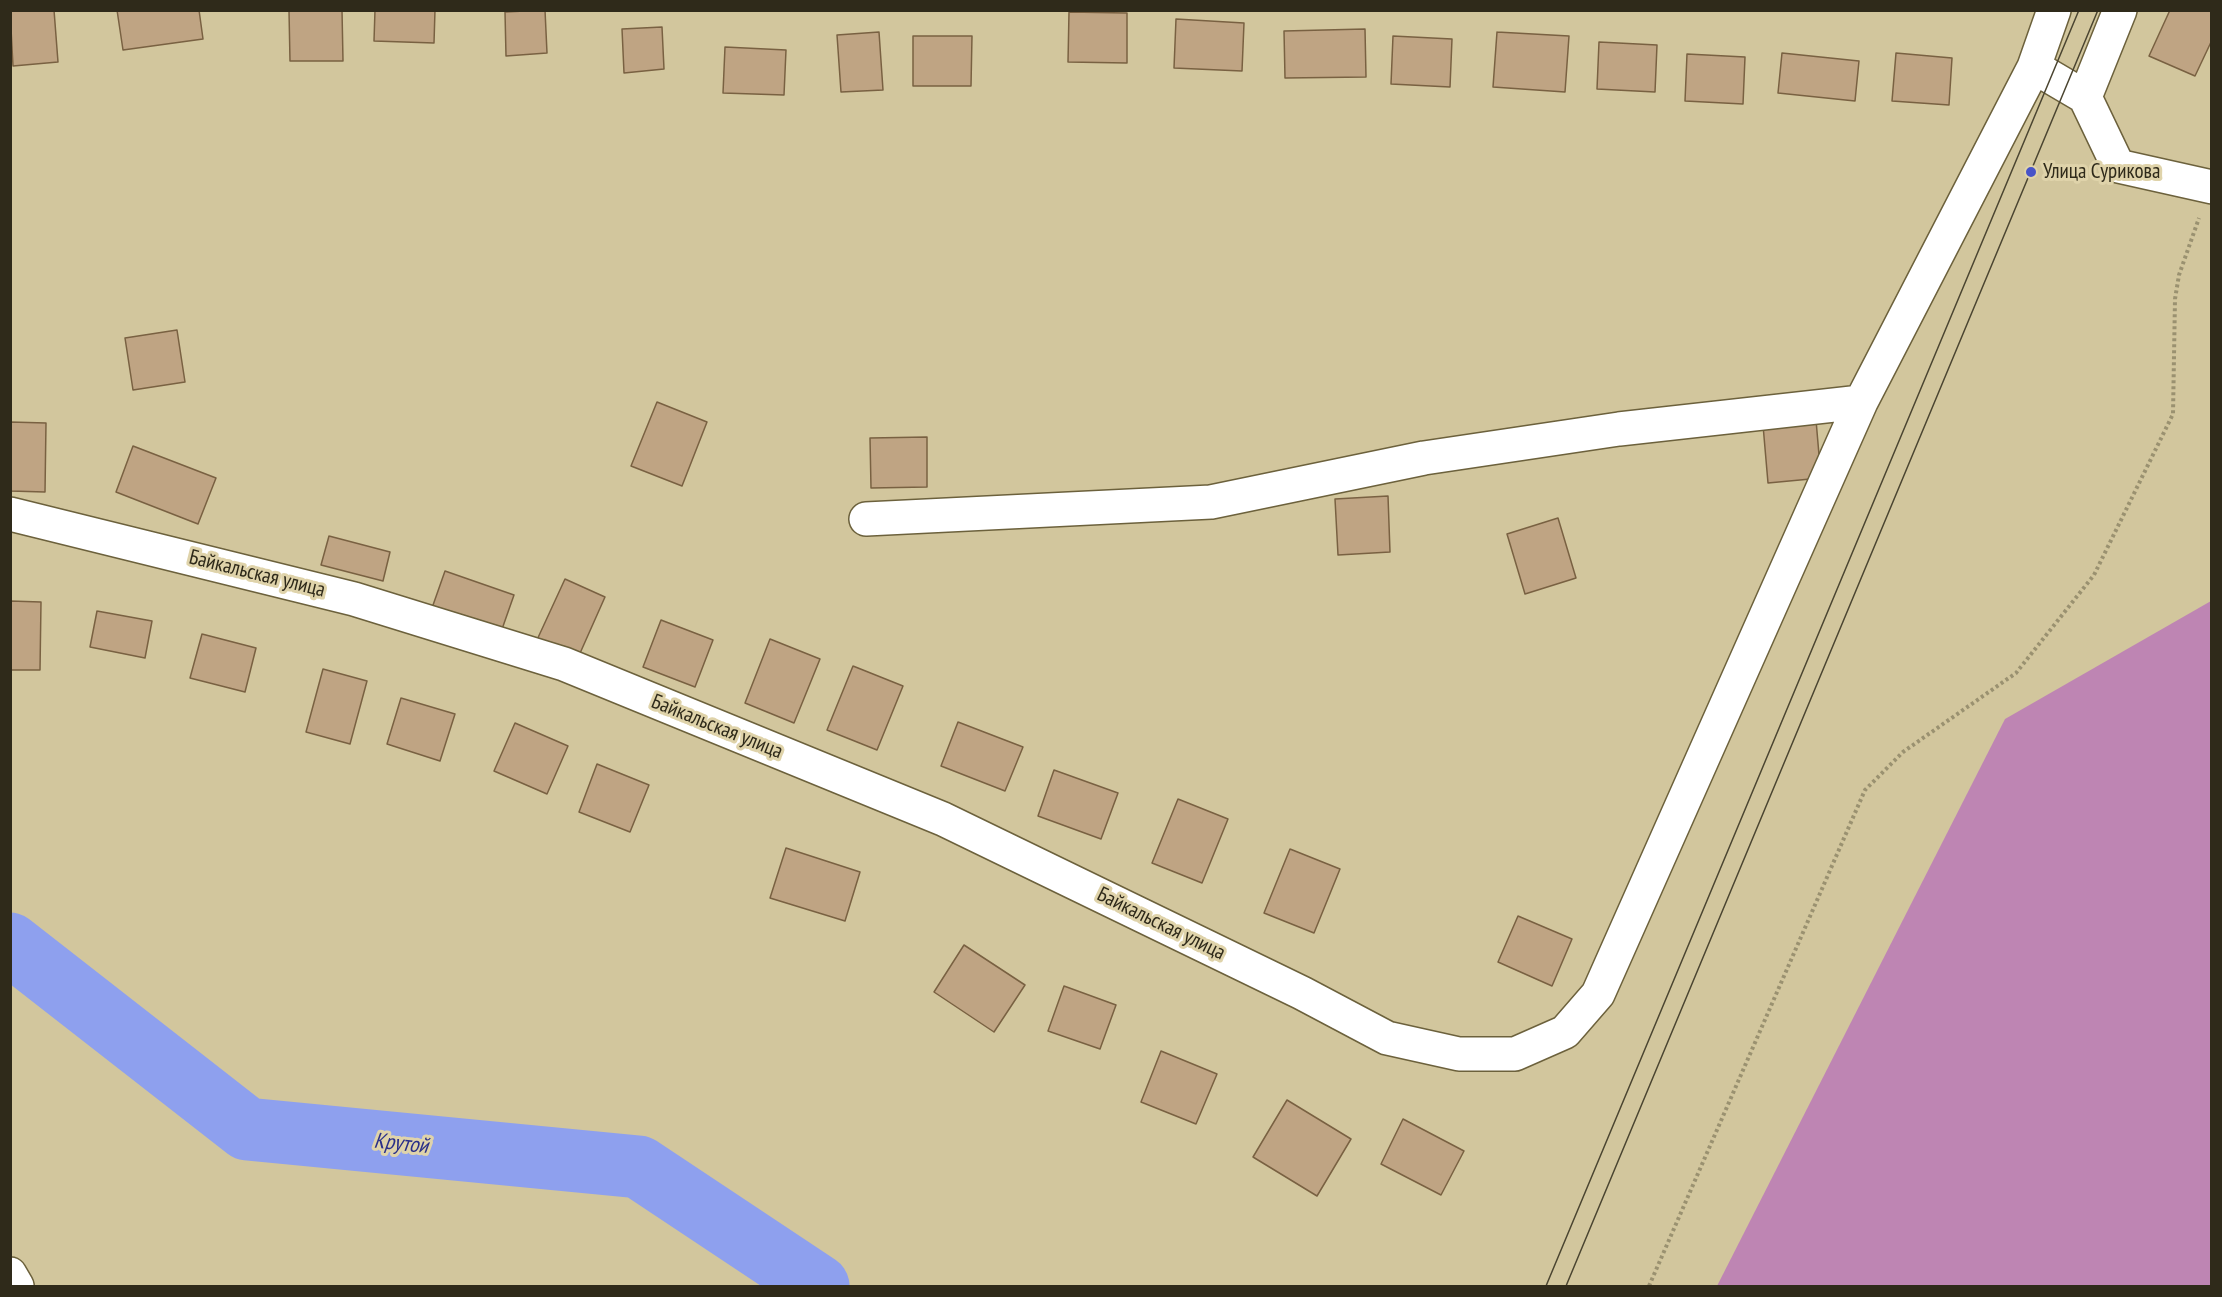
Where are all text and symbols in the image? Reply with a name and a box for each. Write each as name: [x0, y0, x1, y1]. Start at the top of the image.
place label: Улица Сурикова: [2043, 159, 2160, 185]
marker: Улица Сурикова: [2024, 165, 2038, 179]
street label: Байкальская улица: [186, 545, 328, 603]
street label: Байкальская улица: [648, 689, 786, 765]
street label: Байкальская улица: [1093, 882, 1229, 966]
water label: Крутой: [373, 1128, 429, 1160]

